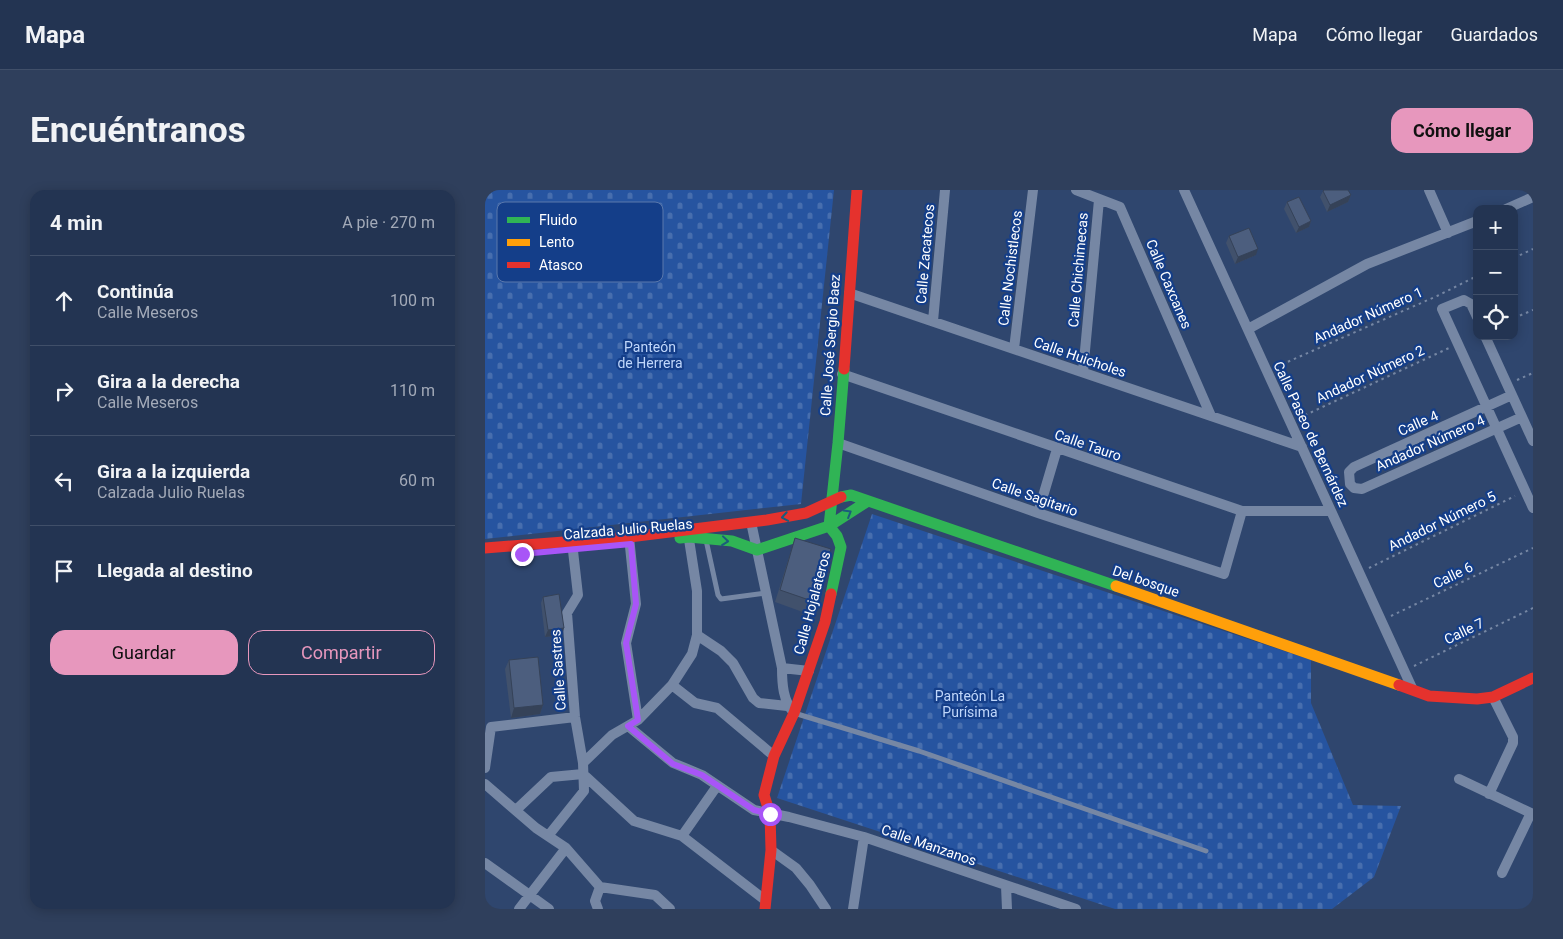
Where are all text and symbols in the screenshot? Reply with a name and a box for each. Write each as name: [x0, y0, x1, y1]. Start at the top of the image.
text: Mapa: [25, 21, 85, 49]
text: Mapa: [1252, 24, 1298, 45]
text: Cómo llegar: [1326, 24, 1422, 45]
text: Guardados: [1450, 24, 1538, 45]
button: Cómo llegar: [1391, 108, 1533, 153]
text: Encuéntranos: [30, 110, 246, 151]
legend: [497, 202, 663, 282]
street label: Calle Zacatecos: [913, 204, 937, 304]
map controls: [1473, 205, 1518, 340]
button: +: [1473, 205, 1518, 250]
street label: Calle Nochistlecos: [995, 209, 1025, 327]
text: 4 min: [50, 211, 103, 235]
text: Fluido: [539, 212, 577, 228]
street label: Calle Chichimecas: [1065, 212, 1091, 328]
text: A pie · 270 m: [342, 213, 435, 232]
text: Lento: [539, 234, 574, 250]
street label: Calle Caxcanes: [1143, 237, 1195, 331]
button: −: [1473, 250, 1518, 295]
text: Atasco: [539, 257, 583, 273]
street label: Calle José Sergio Baez: [817, 274, 843, 416]
text: Continúa: [97, 280, 174, 303]
street label: Andador Número 1: [1311, 284, 1425, 346]
icon: ahead: [50, 287, 78, 315]
text: 100 m: [390, 291, 435, 310]
button: locate: [1473, 295, 1518, 340]
text: Calle Meseros: [97, 303, 198, 322]
street label: Calle Huicholes: [1032, 334, 1128, 380]
park label: Panteón de Herrera: [617, 339, 683, 371]
street label: Andador Número 2: [1313, 342, 1427, 406]
street label: Calle Paseo de Bernárdez: [1270, 359, 1352, 509]
text: Gira a la derecha: [97, 370, 240, 393]
icon: right: [50, 377, 78, 405]
text: 110 m: [390, 381, 435, 400]
text: Calle Meseros: [97, 393, 198, 412]
street label: Calle 4: [1395, 407, 1441, 439]
street label: Andador Número 4: [1373, 412, 1487, 474]
street label: Calle Tauro: [1052, 426, 1124, 464]
text: Gira a la izquierda: [97, 460, 250, 483]
icon: left: [50, 467, 78, 495]
text: 60 m: [399, 471, 435, 490]
street label: Calle Sagitario: [990, 475, 1080, 519]
text: Calzada Julio Ruelas: [97, 483, 245, 502]
street label: Andador Número 5: [1386, 488, 1499, 554]
one-way arrow: [843, 509, 852, 519]
one-way arrow: [780, 511, 789, 521]
street label: Calzada Julio Ruelas: [563, 515, 693, 543]
one-way arrow: [721, 535, 729, 546]
route end: [511, 543, 534, 566]
street label: Calle Hojalateros: [791, 550, 833, 656]
icon: arrive: [50, 557, 78, 585]
street label: Calle 6: [1430, 558, 1476, 591]
text: Llegada al destino: [97, 559, 253, 582]
street label: Del bosque: [1110, 562, 1182, 600]
street label: Calle 7: [1441, 614, 1487, 647]
street label: Calle Sastres: [547, 629, 569, 711]
button: Guardar: [50, 630, 238, 675]
button: Compartir: [248, 630, 435, 675]
park label: Panteón La Purísima: [935, 688, 1005, 720]
route start: [759, 803, 782, 826]
street label: Calle Manzanos: [879, 821, 979, 869]

